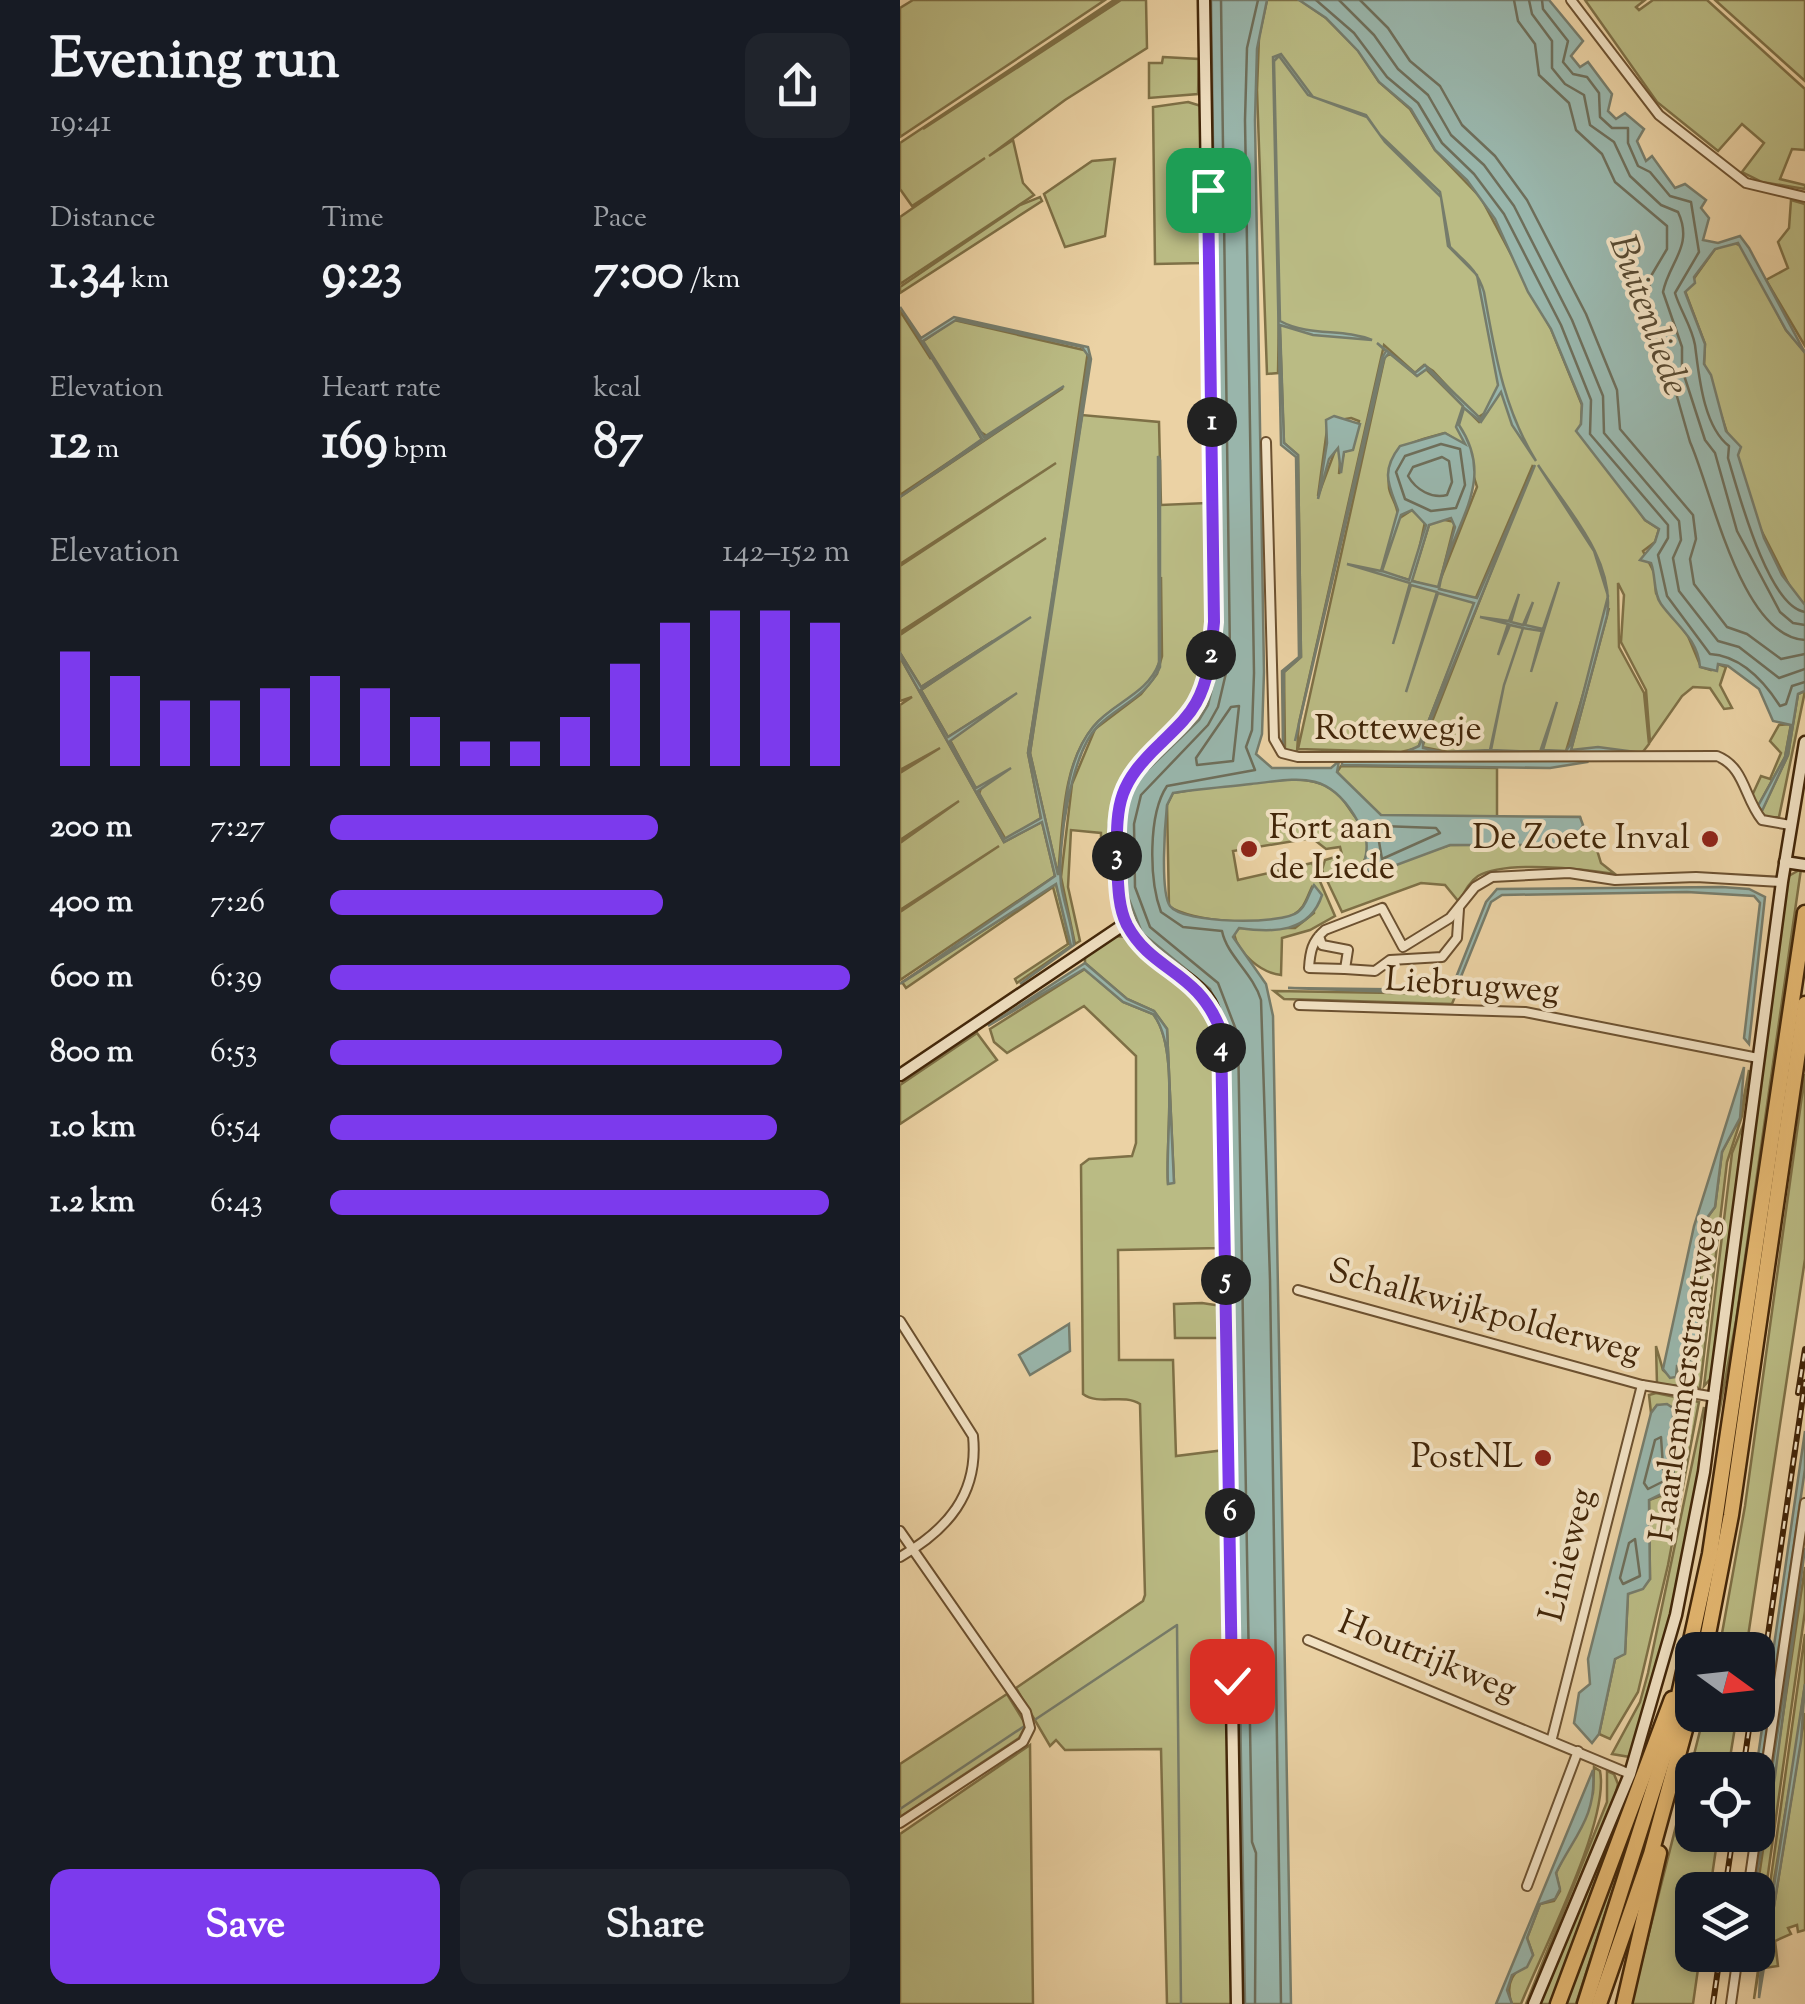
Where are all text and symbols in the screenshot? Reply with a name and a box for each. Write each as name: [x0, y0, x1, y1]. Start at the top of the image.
text: Evening run: [50, 23, 339, 102]
button: share: [745, 33, 850, 138]
text: 19:41: [50, 100, 111, 146]
pin: [1166, 148, 1251, 233]
icon: arrive: [1181, 163, 1236, 218]
text: Distance: [50, 199, 156, 239]
text: Time: [322, 199, 384, 239]
text: Pace: [593, 199, 647, 239]
water label: Buitenliede: [1593, 228, 1701, 404]
text: 1.34: [50, 239, 125, 311]
text: 9:23: [322, 239, 403, 311]
text: 7:00: [593, 239, 684, 311]
text: km: [125, 260, 169, 300]
text: /km: [684, 260, 740, 300]
text: Elevation: [50, 369, 164, 409]
text: Heart rate: [322, 369, 441, 409]
text: kcal: [593, 369, 641, 409]
pin: 1: [1187, 397, 1237, 447]
text: 1: [1207, 402, 1217, 442]
text: 12: [50, 409, 90, 481]
text: 169: [322, 409, 388, 481]
text: 87: [593, 409, 643, 481]
text: m: [90, 430, 120, 470]
text: bpm: [388, 430, 448, 470]
text: Elevation: [50, 530, 180, 576]
text: 142–152 m: [722, 530, 850, 576]
pin: 2: [1186, 630, 1236, 680]
text: 2: [1204, 635, 1218, 675]
street label: Rottewegje: [1314, 705, 1482, 756]
place label: Fort aan de Liede: [1269, 804, 1395, 895]
text: 200 m: [50, 805, 132, 851]
text: 7:27: [210, 805, 265, 851]
place label: De Zoete Inval: [1472, 814, 1690, 865]
marker: De Zoete Inval: [1699, 828, 1721, 850]
pin: 3: [1092, 831, 1142, 881]
text: 3: [1111, 836, 1123, 876]
marker: Fort aan de Liede: [1238, 838, 1260, 860]
text: 400 m: [50, 880, 133, 926]
text: 7:26: [210, 880, 265, 926]
text: 600 m: [50, 955, 133, 1001]
text: 6:39: [210, 955, 262, 1001]
street label: Liebrugweg: [1383, 955, 1561, 1019]
pin: 4: [1196, 1023, 1246, 1073]
text: 4: [1214, 1028, 1228, 1068]
text: 800 m: [50, 1030, 133, 1076]
text: 6:53: [210, 1030, 258, 1076]
text: 1.0 km: [50, 1105, 136, 1151]
text: 6:54: [210, 1105, 261, 1151]
text: 1.2 km: [50, 1180, 135, 1226]
text: 6:43: [210, 1180, 263, 1226]
street label: Haarlemmerstraatweg: [1638, 1215, 1734, 1545]
street label: Schalkwijkpolderweg: [1322, 1247, 1646, 1379]
pin: 5: [1201, 1255, 1251, 1305]
text: 5: [1221, 1260, 1231, 1300]
place label: PostNL: [1411, 1433, 1523, 1484]
marker: PostNL: [1532, 1447, 1554, 1469]
street label: Linieweg: [1528, 1483, 1610, 1627]
pin: 6: [1205, 1488, 1255, 1538]
text: 6: [1223, 1493, 1237, 1533]
street label: Houtrijkweg: [1330, 1599, 1524, 1717]
north arrow: [1675, 1632, 1775, 1732]
map controls: [1675, 1632, 1775, 1972]
pin: [1190, 1639, 1275, 1724]
icon: check: [1205, 1654, 1260, 1709]
button: locate: [1675, 1752, 1775, 1852]
button: Save: [50, 1869, 440, 1984]
button: Share: [460, 1869, 850, 1984]
button: layers: [1675, 1872, 1775, 1972]

